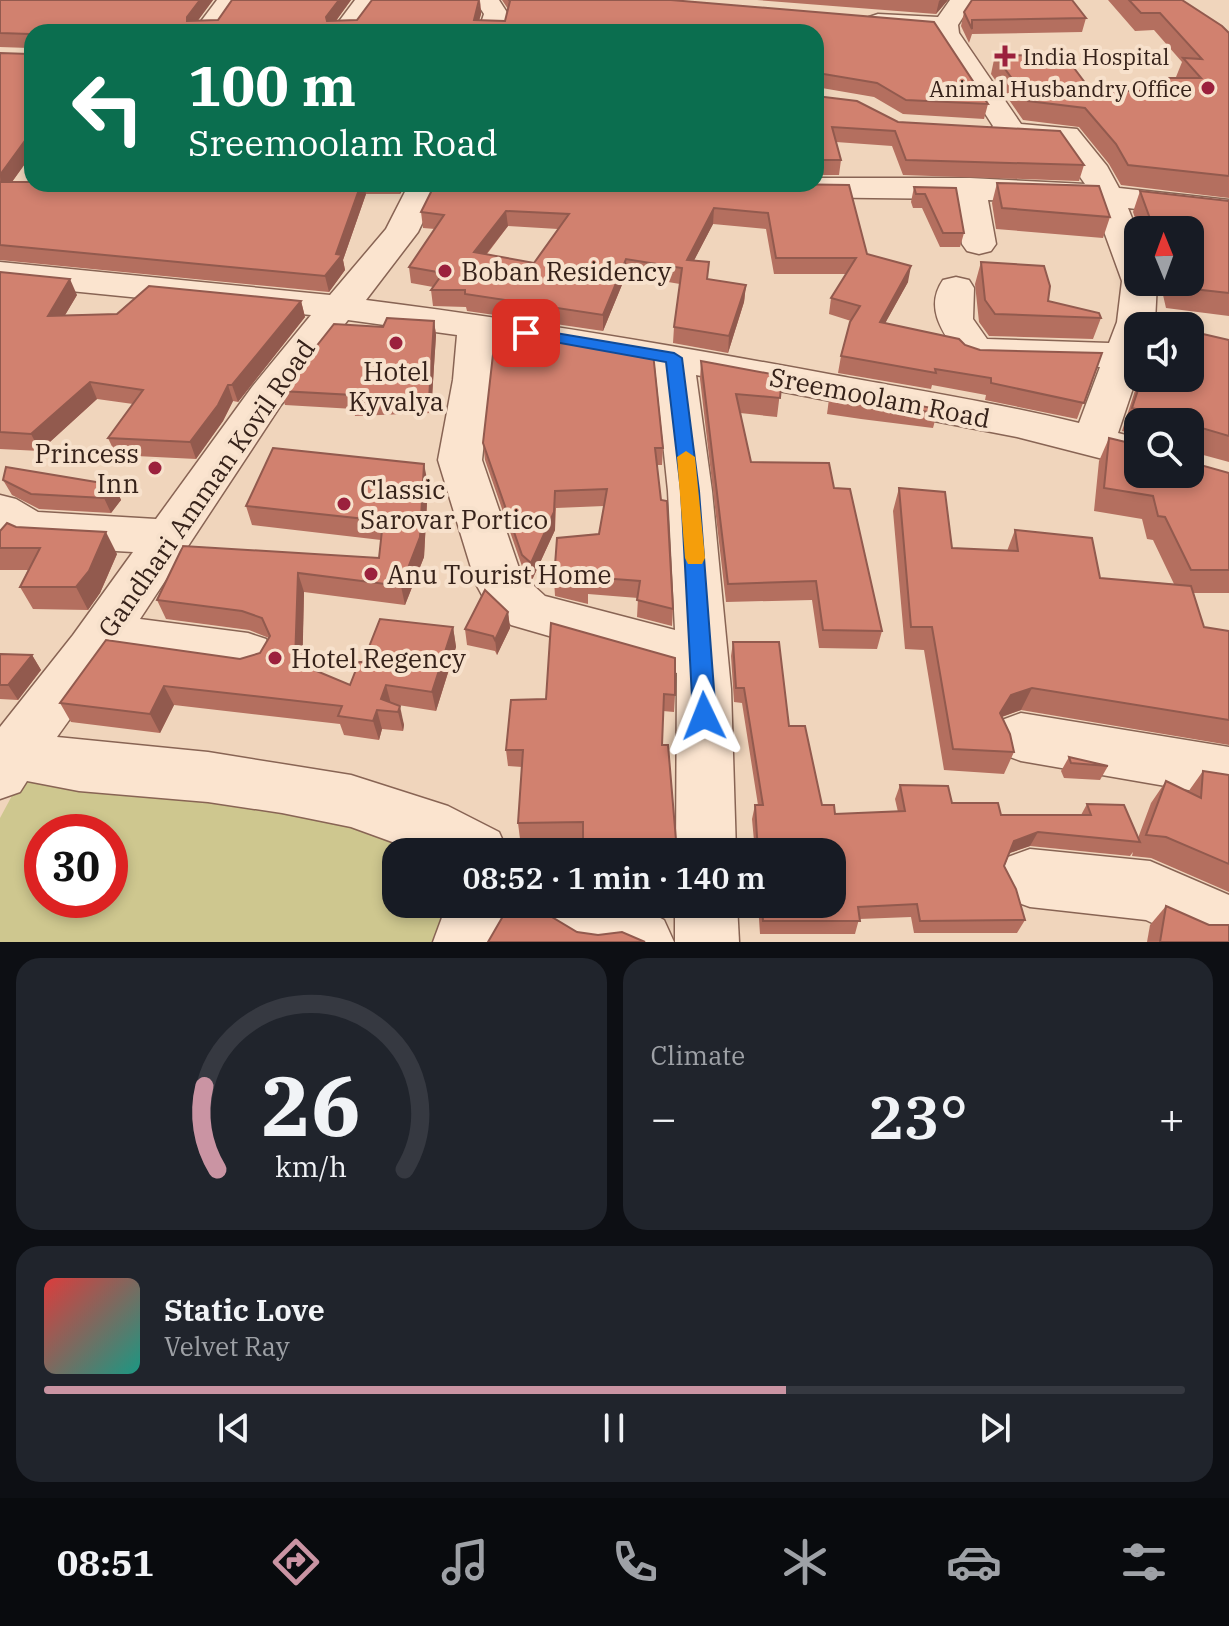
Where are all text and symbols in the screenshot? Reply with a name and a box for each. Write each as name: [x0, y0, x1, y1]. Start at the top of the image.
place label: India Hospital: [1023, 42, 1169, 71]
marker: India Hospital: [994, 45, 1016, 67]
text: 100 m: [188, 49, 356, 121]
icon: left: [56, 56, 160, 160]
place label: Animal Husbandry Office: [929, 74, 1192, 103]
marker: Animal Husbandry Office: [1199, 79, 1217, 97]
text: Sreemoolam Road: [188, 119, 498, 166]
north arrow: [1124, 216, 1204, 296]
map controls: [1124, 216, 1204, 488]
place label: Boban Residency: [461, 254, 671, 288]
marker: Boban Residency: [436, 262, 454, 280]
pin: [492, 299, 560, 367]
icon: arrive: [504, 311, 548, 355]
button: sound: [1124, 312, 1204, 392]
street label: Gandhari Amman Kovil Road: [90, 332, 322, 644]
marker: Hotel Kyvalya: [387, 334, 405, 352]
place label: Hotel Kyvalya: [348, 354, 444, 418]
street label: Sreemoolam Road: [767, 359, 993, 435]
button: search: [1124, 408, 1204, 488]
place label: Princess Inn: [34, 436, 139, 500]
marker: Princess Inn: [146, 459, 164, 477]
place label: Classic Sarovar Portico: [360, 472, 548, 536]
marker: Classic Sarovar Portico: [335, 495, 353, 513]
place label: Anu Tourist Home: [387, 557, 611, 591]
marker: Anu Tourist Home: [362, 565, 380, 583]
place label: Hotel Regency: [291, 641, 466, 675]
marker: Hotel Regency: [266, 649, 284, 667]
position arrow: [662, 674, 746, 758]
speed limit sign: 30: [24, 814, 128, 918]
text: 08:52 · 1 min · 140 m: [463, 858, 765, 897]
text: Climate: [651, 1038, 745, 1072]
text: 26: [261, 1051, 361, 1159]
text: 23°: [868, 1077, 968, 1156]
text: −: [651, 1089, 677, 1146]
text: +: [1159, 1089, 1185, 1146]
text: km/h: [275, 1148, 347, 1185]
text: Static Love: [164, 1290, 325, 1329]
text: Velvet Ray: [164, 1329, 290, 1363]
icon: previous: [212, 1406, 256, 1450]
icon: pause: [592, 1406, 636, 1450]
icon: next: [973, 1406, 1017, 1450]
icon: directions: [268, 1534, 324, 1590]
icon: music: [437, 1534, 493, 1590]
icon: phone: [607, 1534, 663, 1590]
icon: climate: [777, 1534, 833, 1590]
icon: car: [946, 1534, 1002, 1590]
icon: filters: [1116, 1534, 1172, 1590]
text: 08:51: [57, 1539, 154, 1586]

